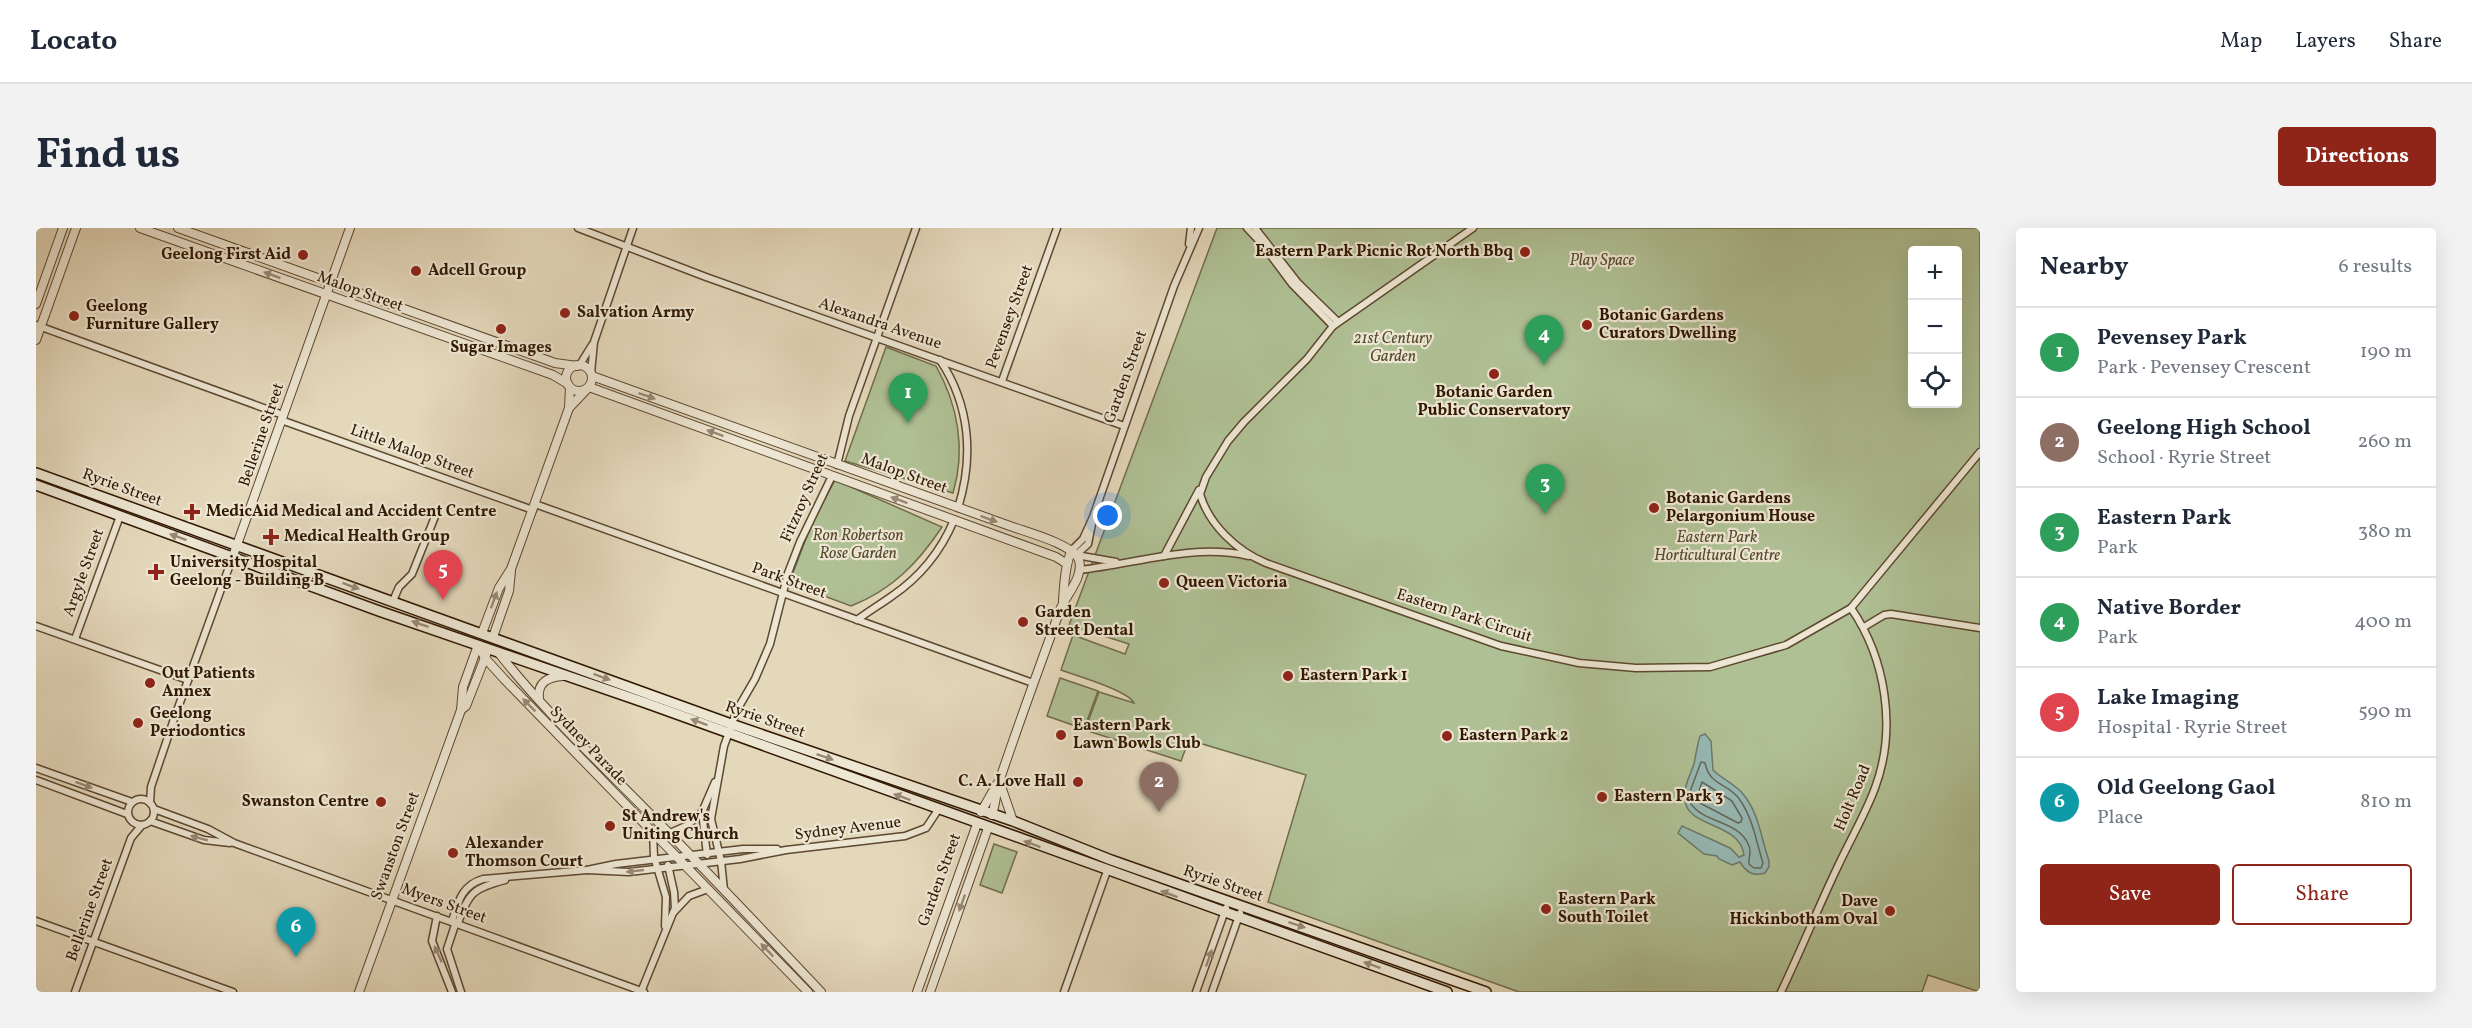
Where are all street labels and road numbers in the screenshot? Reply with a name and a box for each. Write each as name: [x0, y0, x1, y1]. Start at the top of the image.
street label: Pevensey Street: [981, 261, 1039, 372]
street label: Malop Street: [314, 266, 407, 318]
street label: Alexandra Avenue: [816, 293, 944, 355]
street label: Garden Street: [1099, 327, 1153, 427]
street label: Bellerine Street: [234, 380, 290, 490]
street label: Little Malop Street: [347, 419, 478, 485]
street label: Malop Street: [858, 448, 951, 500]
street label: Fitzroy Street: [776, 450, 835, 546]
street label: Ryrie Street: [79, 463, 165, 513]
street label: Argyle Street: [58, 526, 110, 620]
street label: Park Street: [749, 557, 830, 605]
street label: Eastern Park Circuit: [1393, 584, 1535, 648]
street label: Ryrie Street: [722, 696, 808, 744]
street label: Sydney Parade: [544, 701, 632, 791]
street label: Holt Road: [1829, 761, 1877, 835]
street label: Swanston Street: [366, 788, 426, 903]
street label: Sydney Avenue: [794, 812, 902, 846]
street label: Garden Street: [913, 830, 967, 930]
street label: Bellerine Street: [61, 855, 119, 965]
street label: Ryrie Street: [1180, 860, 1266, 908]
street label: Myers Street: [398, 878, 490, 930]

